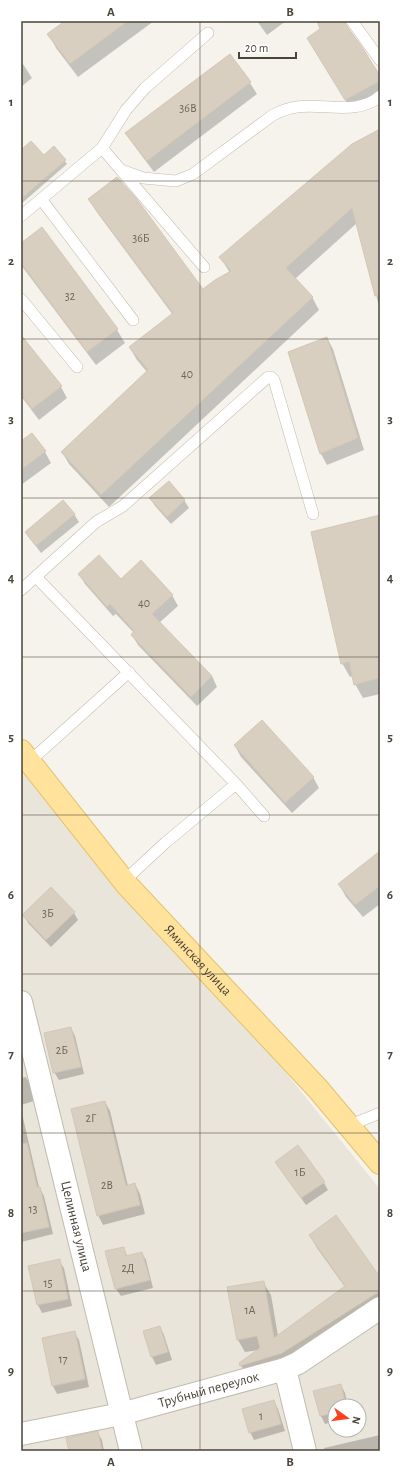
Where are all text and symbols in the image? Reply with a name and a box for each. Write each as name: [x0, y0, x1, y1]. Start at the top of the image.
text: A: [107, 6, 115, 19]
text: B: [286, 6, 294, 19]
scale bar: [239, 34, 296, 60]
text: 20 m: [245, 42, 268, 54]
text: 1: [9, 96, 13, 109]
text: 1: [388, 96, 392, 109]
house number: 36В: [179, 102, 197, 114]
house number: 36Б: [132, 232, 150, 244]
text: 2: [8, 255, 14, 268]
text: 2: [387, 255, 393, 268]
house number: 32: [65, 290, 76, 302]
house number: 40: [181, 368, 193, 380]
text: 3: [8, 413, 14, 426]
text: 3: [387, 413, 393, 426]
text: 4: [8, 572, 15, 585]
text: 4: [387, 572, 394, 585]
house number: 40: [138, 597, 150, 609]
text: 5: [8, 731, 14, 744]
text: 5: [387, 731, 393, 744]
text: 6: [8, 889, 14, 902]
text: 6: [387, 889, 393, 902]
house number: 3Б: [42, 907, 54, 919]
street label: Яминская улица: [161, 922, 234, 999]
house number: 2Б: [56, 1044, 68, 1056]
text: 7: [8, 1048, 14, 1061]
text: 7: [387, 1048, 393, 1061]
house number: 2Г: [86, 1112, 97, 1124]
house number: 1Б: [295, 1166, 306, 1178]
street label: Целинная улица: [58, 1179, 94, 1274]
house number: 2В: [101, 1179, 113, 1191]
house number: 13: [28, 1203, 38, 1215]
text: 8: [8, 1207, 14, 1220]
text: 8: [387, 1207, 393, 1220]
house number: 2Д: [121, 1262, 135, 1274]
house number: 15: [43, 1277, 53, 1289]
house number: 1А: [244, 1304, 256, 1316]
house number: 17: [58, 1353, 68, 1365]
text: 9: [8, 1365, 14, 1378]
text: 9: [387, 1365, 393, 1378]
street label: Трубный переулок: [157, 1369, 261, 1410]
north arrow: [327, 1398, 367, 1438]
house number: 1: [259, 1410, 263, 1422]
text: N: [350, 1415, 362, 1425]
text: A: [107, 1456, 115, 1469]
text: B: [286, 1456, 294, 1469]

